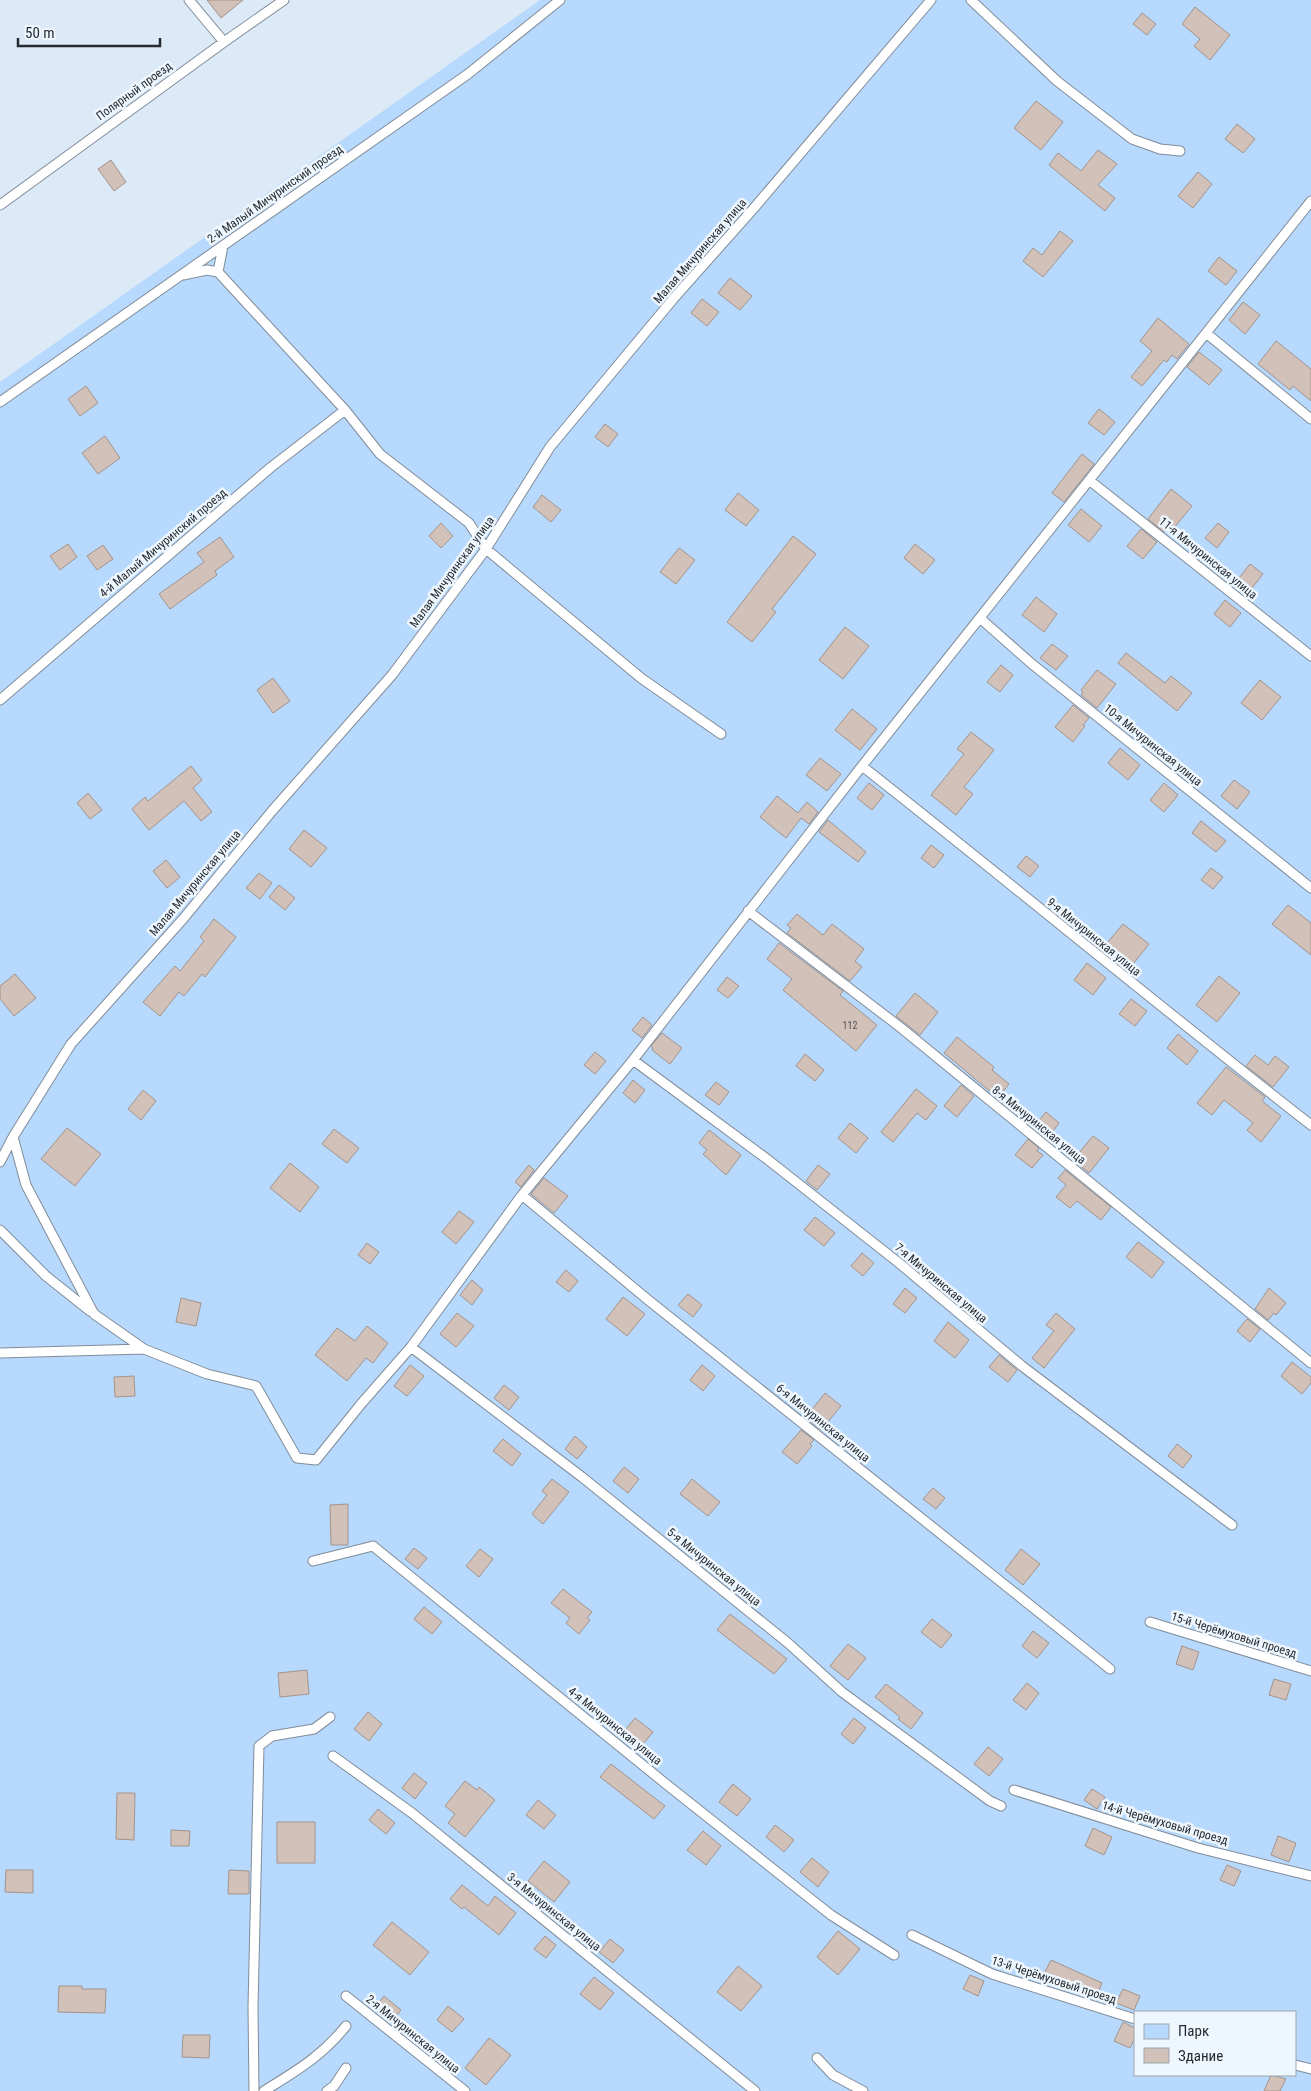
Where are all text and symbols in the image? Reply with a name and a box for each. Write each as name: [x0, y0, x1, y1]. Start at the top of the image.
scale bar: [18, 15, 160, 47]
text: 50 m: [25, 24, 55, 42]
street label: Полярный проезд: [94, 59, 175, 123]
street label: 2-й Малый Мичуринский проезд: [205, 142, 346, 246]
street label: Малая Мичуринская улица: [651, 196, 749, 306]
street label: 4-й Малый Мичуринский проезд: [97, 485, 230, 600]
street label: Малая Мичуринская улица: [407, 514, 497, 630]
street label: 11-я Мичуринская улица: [1156, 514, 1260, 602]
street label: 10-я Мичуринская улица: [1101, 701, 1205, 789]
street label: Малая Мичуринская улица: [147, 827, 244, 939]
street label: 9-я Мичуринская улица: [1044, 895, 1144, 979]
house number: 112: [843, 1020, 857, 1031]
street label: 8-я Мичуринская улица: [989, 1083, 1089, 1167]
street label: 7-я Мичуринская улица: [892, 1240, 990, 1326]
street label: 6-я Мичуринская улица: [773, 1381, 873, 1465]
street label: 5-я Мичуринская улица: [664, 1525, 764, 1609]
street label: 15-й Черёмуховый проезд: [1170, 1609, 1299, 1661]
street label: 4-я Мичуринская улица: [565, 1684, 665, 1768]
street label: 14-й Черёмуховый проезд: [1100, 1798, 1230, 1848]
street label: 3-я Мичуринская улица: [504, 1870, 604, 1954]
street label: 13-й Черёмуховый проезд: [990, 1953, 1119, 2007]
street label: 2-я Мичуринская улица: [363, 1992, 463, 2076]
legend: [1134, 2011, 1296, 2076]
text: Парк: [1178, 2022, 1209, 2040]
text: Здание: [1178, 2047, 1223, 2065]

